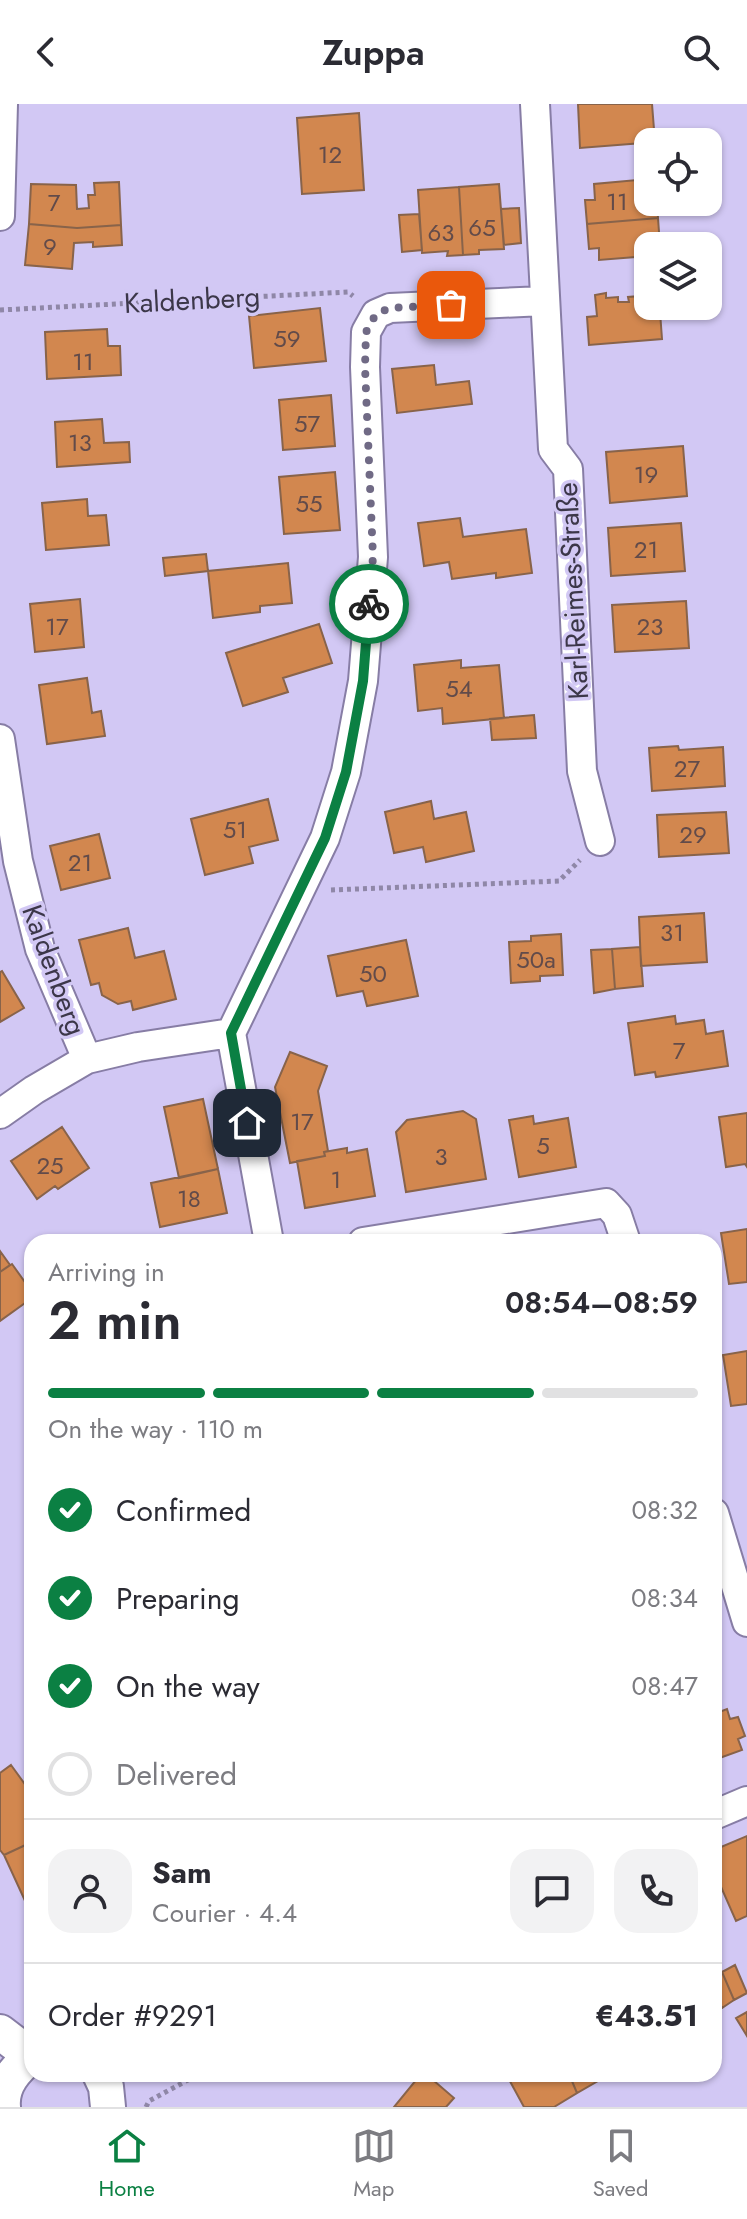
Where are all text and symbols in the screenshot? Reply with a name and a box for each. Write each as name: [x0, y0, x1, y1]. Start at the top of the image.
text: Zuppa: [322, 26, 425, 78]
icon: back: [24, 30, 68, 74]
icon: search: [679, 30, 723, 74]
map controls: [634, 128, 722, 320]
button: locate: [634, 128, 722, 216]
house number: 12: [318, 137, 342, 172]
house number: 11: [606, 184, 628, 219]
house number: 7: [48, 185, 61, 220]
house number: 65: [468, 210, 496, 245]
house number: 63: [428, 215, 454, 250]
house number: 9: [43, 229, 57, 264]
button: layers: [634, 232, 722, 320]
pin: [417, 271, 485, 339]
street label: Kaldenberg: [123, 276, 261, 324]
icon: bag: [429, 283, 473, 327]
house number: 59: [273, 321, 301, 356]
house number: 11: [72, 344, 94, 379]
house number: 57: [294, 406, 320, 441]
house number: 13: [68, 425, 92, 460]
house number: 19: [634, 457, 658, 492]
street label: Karl-Reimes-Straße: [547, 481, 599, 701]
house number: 55: [295, 486, 323, 521]
house number: 21: [634, 532, 658, 567]
courier: [329, 564, 409, 644]
icon: bike: [347, 582, 391, 626]
house number: 17: [45, 609, 69, 644]
house number: 23: [637, 609, 663, 644]
house number: 54: [445, 671, 473, 706]
house number: 27: [674, 751, 701, 786]
house number: 51: [223, 812, 247, 847]
house number: 29: [679, 817, 707, 852]
house number: 21: [68, 845, 92, 880]
street label: Kaldenberg: [11, 899, 97, 1041]
house number: 31: [660, 915, 684, 950]
house number: 50a: [516, 942, 556, 977]
house number: 50: [359, 956, 387, 991]
house number: 7: [673, 1033, 686, 1068]
pin: [213, 1089, 281, 1157]
icon: home: [225, 1101, 269, 1145]
house number: 17: [290, 1104, 314, 1139]
house number: 5: [536, 1128, 550, 1163]
house number: 3: [434, 1139, 448, 1174]
house number: 25: [36, 1148, 64, 1183]
house number: 1: [331, 1162, 341, 1197]
house number: 18: [177, 1181, 201, 1216]
text: Arriving in: [48, 1253, 165, 1291]
text: 08:54–08:59: [505, 1281, 698, 1324]
text: 2 min: [48, 1283, 181, 1359]
text: On the way · 110 m: [48, 1410, 263, 1448]
icon: check: [48, 1488, 92, 1532]
text: Confirmed: [116, 1489, 251, 1532]
text: 08:32: [631, 1491, 698, 1529]
icon: check: [48, 1576, 92, 1620]
text: Preparing: [116, 1577, 240, 1620]
text: 08:34: [631, 1579, 698, 1617]
icon: check: [48, 1664, 92, 1708]
text: On the way: [116, 1665, 260, 1708]
text: 08:47: [632, 1667, 698, 1705]
text: Delivered: [116, 1753, 237, 1796]
button: person: [48, 1849, 132, 1933]
button: chat: [510, 1849, 594, 1933]
button: phone: [614, 1849, 698, 1933]
text: Sam: [152, 1851, 212, 1894]
text: Courier · 4.4: [152, 1894, 297, 1932]
text: Order #9291: [48, 1994, 217, 2037]
text: €43.51: [595, 1994, 698, 2037]
tab: Home: [99, 2124, 155, 2204]
tab: Map: [352, 2124, 396, 2204]
tab: Saved: [593, 2124, 648, 2204]

